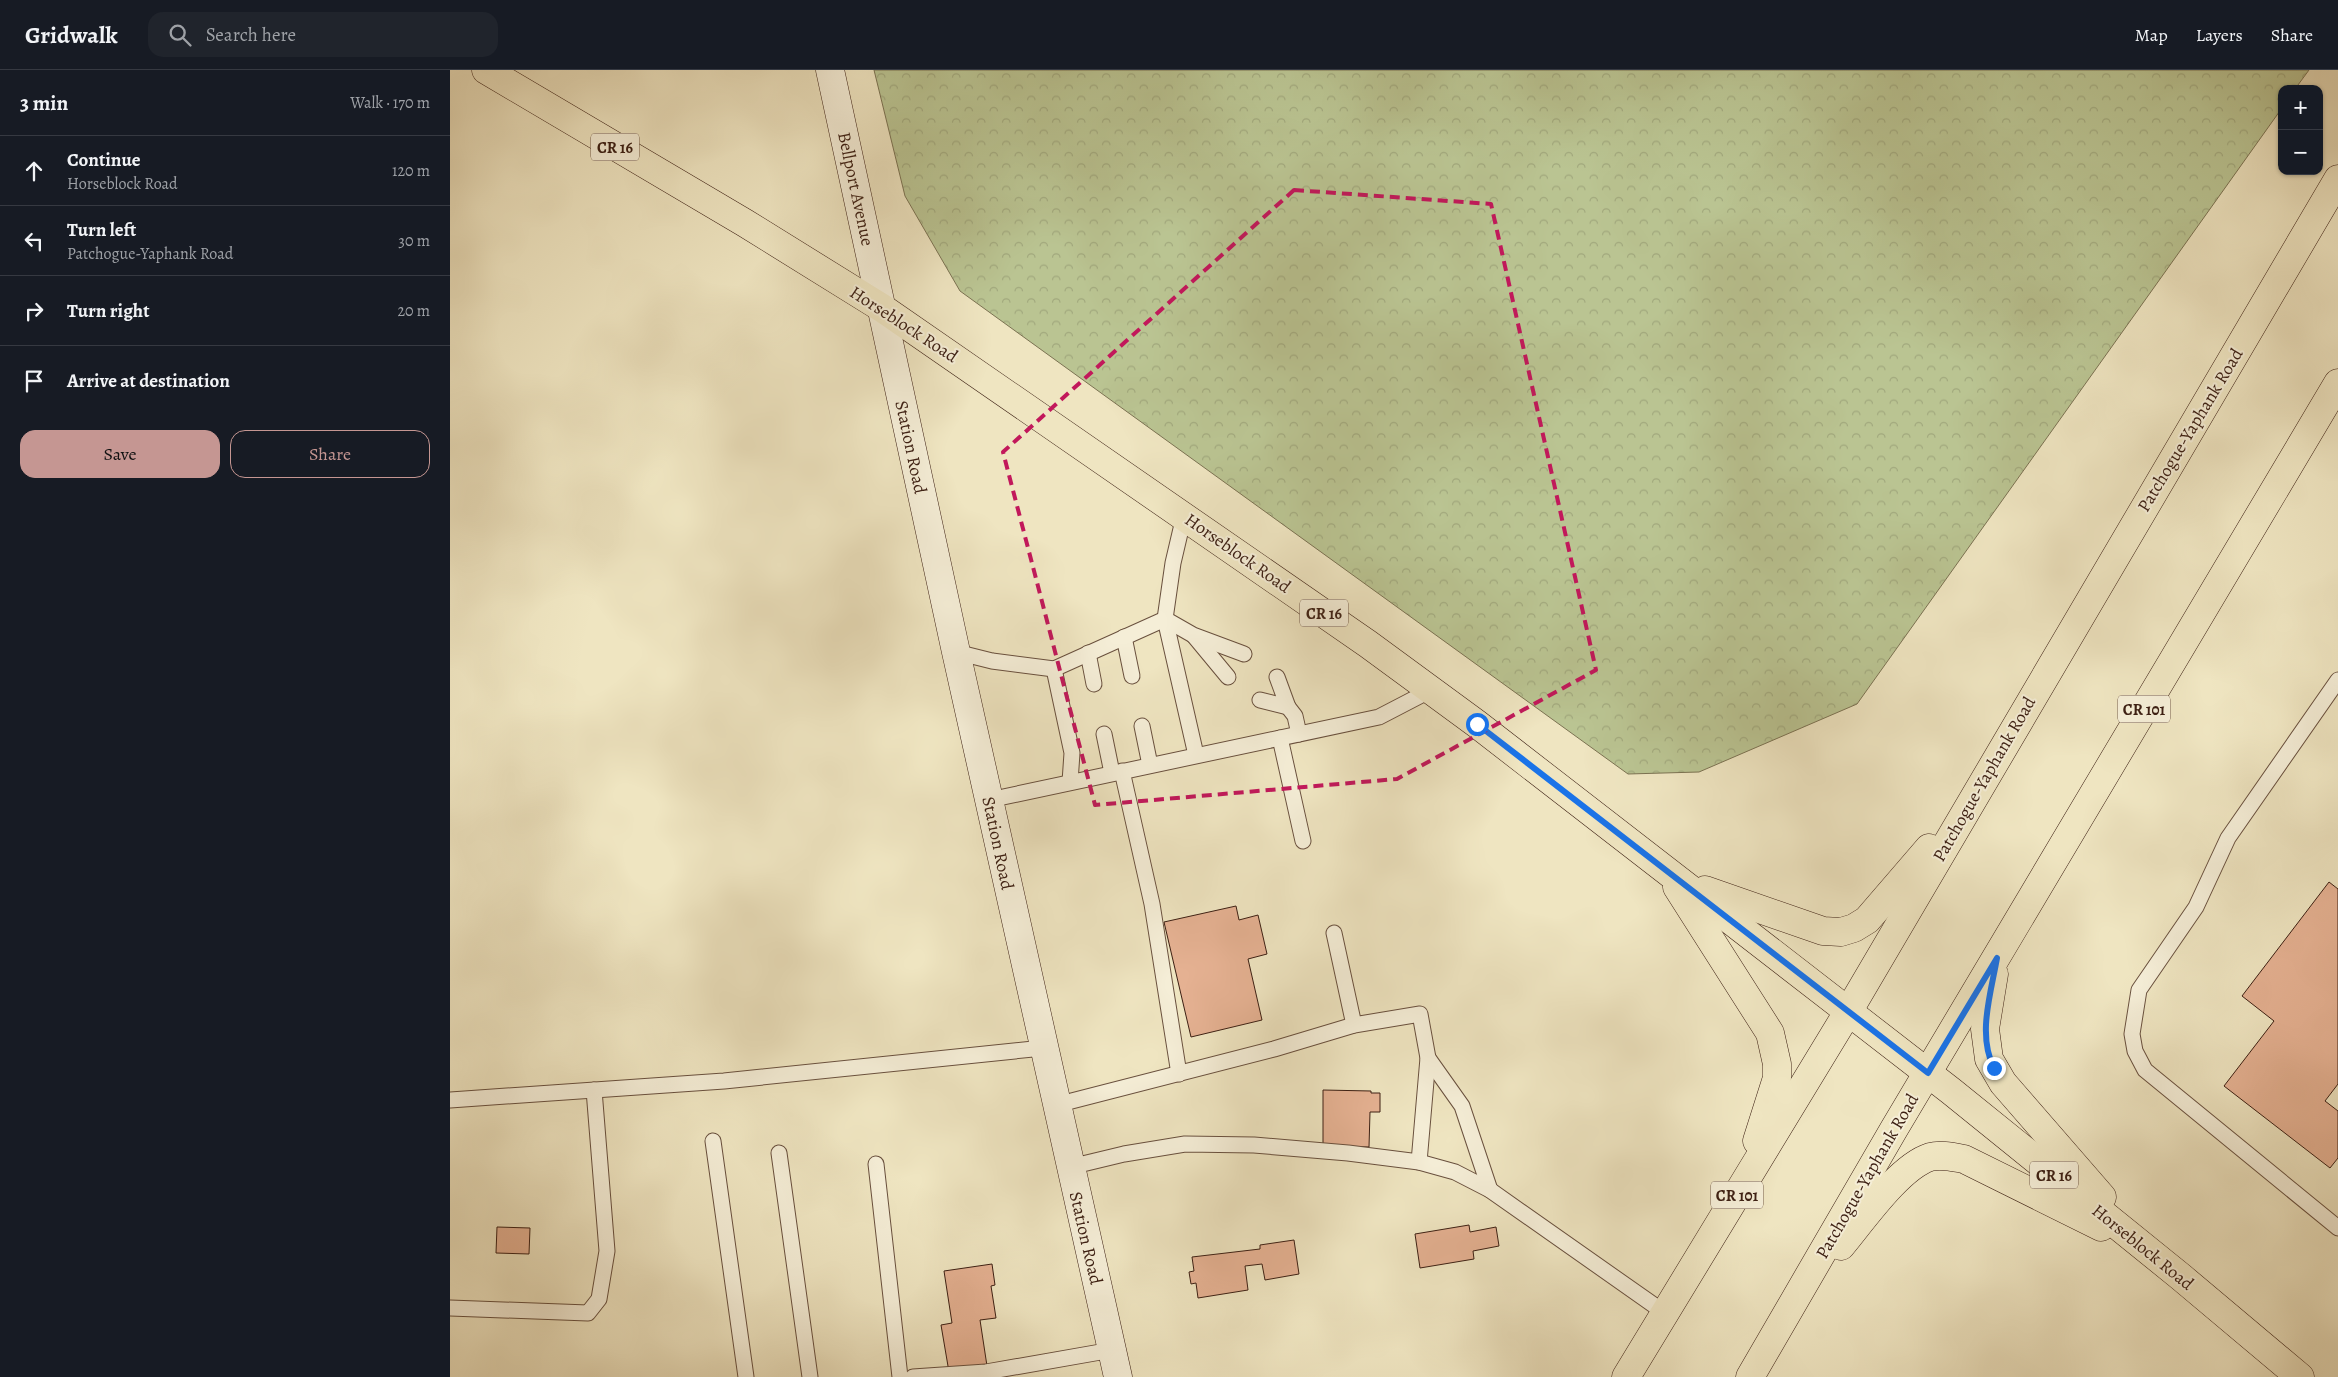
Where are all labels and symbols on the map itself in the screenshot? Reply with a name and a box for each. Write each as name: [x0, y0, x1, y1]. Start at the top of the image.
street label: Bellport Avenue: [832, 130, 880, 248]
road number: CR 16: [591, 134, 639, 160]
street label: Horseblock Road: [845, 280, 963, 368]
street label: Patchogue-Yaphank Road: [2132, 343, 2249, 516]
street label: Station Road: [889, 398, 933, 496]
street label: Horseblock Road: [1180, 507, 1296, 599]
road number: CR 16: [1300, 600, 1348, 626]
street label: Patchogue-Yaphank Road: [1927, 692, 2041, 866]
road number: CR 101: [2118, 696, 2170, 722]
route start: [1466, 713, 1489, 736]
street label: Station Road: [976, 794, 1020, 892]
route end: [1983, 1057, 2006, 1080]
street label: Patchogue-Yaphank Road: [1810, 1089, 1924, 1263]
road number: CR 16: [2030, 1162, 2078, 1188]
road number: CR 101: [1711, 1182, 1763, 1208]
street label: Station Road: [1064, 1189, 1108, 1287]
street label: Horseblock Road: [2087, 1198, 2199, 1296]

